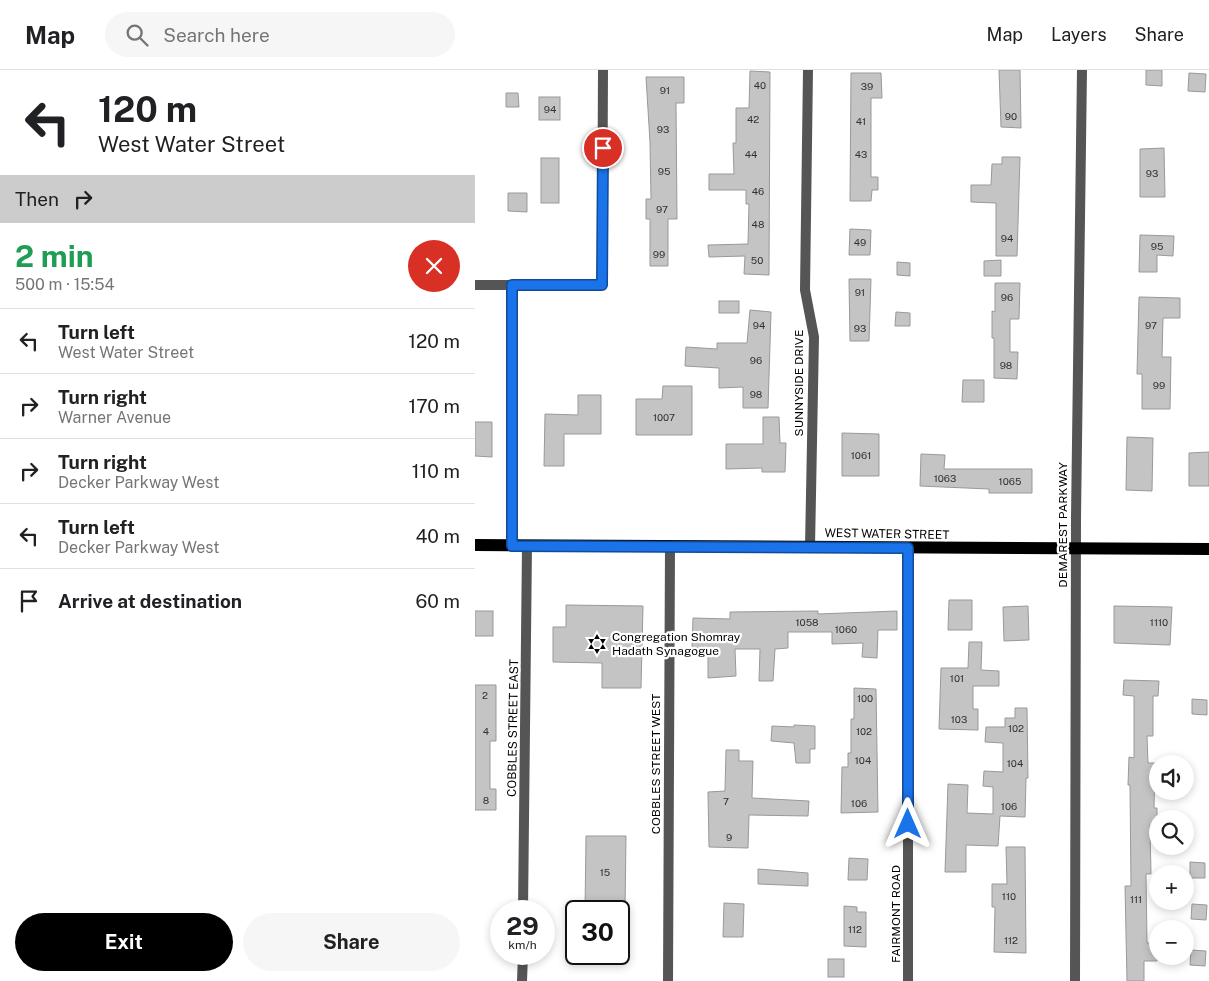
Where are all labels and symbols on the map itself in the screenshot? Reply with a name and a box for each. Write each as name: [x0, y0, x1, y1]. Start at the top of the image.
house number: 40: [754, 79, 766, 91]
house number: 39: [861, 80, 873, 92]
house number: 91: [660, 84, 670, 96]
house number: 94: [544, 103, 556, 115]
house number: 90: [1005, 110, 1017, 122]
house number: 42: [747, 113, 759, 125]
house number: 41: [856, 115, 866, 127]
house number: 93: [657, 123, 669, 135]
pin: [582, 127, 624, 169]
house number: 44: [745, 148, 757, 160]
house number: 43: [855, 148, 867, 160]
house number: 95: [658, 165, 670, 177]
house number: 93: [1146, 167, 1158, 179]
house number: 46: [752, 185, 764, 197]
house number: 97: [656, 203, 668, 215]
house number: 48: [752, 218, 764, 230]
house number: 94: [1001, 232, 1013, 244]
house number: 49: [854, 236, 866, 248]
house number: 95: [1151, 240, 1163, 252]
house number: 99: [653, 248, 665, 260]
house number: 50: [751, 254, 763, 266]
house number: 91: [855, 286, 865, 298]
house number: 96: [1001, 291, 1013, 303]
house number: 94: [753, 319, 765, 331]
house number: 97: [1145, 319, 1157, 331]
house number: 93: [854, 322, 866, 334]
street label: SUNNYSIDE DRIVE: [792, 330, 806, 436]
house number: 96: [750, 354, 762, 366]
house number: 98: [1000, 359, 1012, 371]
house number: 99: [1153, 379, 1165, 391]
house number: 98: [750, 388, 762, 400]
house number: 1007: [653, 411, 675, 423]
house number: 1061: [851, 449, 871, 461]
street label: DEMAREST PARKWAY: [1056, 462, 1070, 588]
house number: 1063: [934, 472, 956, 484]
house number: 1065: [999, 475, 1021, 487]
street label: WEST WATER STREET: [824, 526, 950, 542]
house number: 1058: [795, 616, 819, 628]
house number: 1110: [1150, 616, 1168, 628]
house number: 1060: [835, 623, 857, 635]
place label: Congregation Shomray Hadath Synagogue: [612, 630, 741, 658]
synagogue icon: Congregation Shomray Hadath Synagogue: [586, 633, 608, 655]
street label: COBBLES STREET EAST: [505, 659, 521, 797]
house number: 101: [950, 672, 964, 684]
house number: 2: [482, 689, 488, 701]
house number: 100: [857, 692, 873, 704]
street label: COBBLES STREET WEST: [649, 694, 663, 834]
house number: 103: [951, 713, 967, 725]
house number: 102: [1008, 722, 1024, 734]
house number: 4: [483, 725, 489, 737]
house number: 102: [856, 725, 872, 737]
house number: 104: [855, 754, 871, 766]
house number: 104: [1007, 757, 1023, 769]
house number: 8: [483, 794, 489, 806]
house number: 7: [723, 795, 729, 807]
house number: 106: [851, 797, 867, 809]
position arrow: [881, 797, 933, 849]
house number: 106: [1001, 800, 1017, 812]
house number: 9: [726, 831, 732, 843]
street label: FAIRMONT ROAD: [889, 865, 903, 963]
house number: 15: [600, 866, 610, 878]
house number: 110: [1002, 890, 1016, 902]
house number: 111: [1130, 893, 1142, 905]
speed limit sign: 30: [565, 900, 630, 965]
house number: 112: [848, 923, 862, 935]
house number: 112: [1004, 934, 1018, 946]

